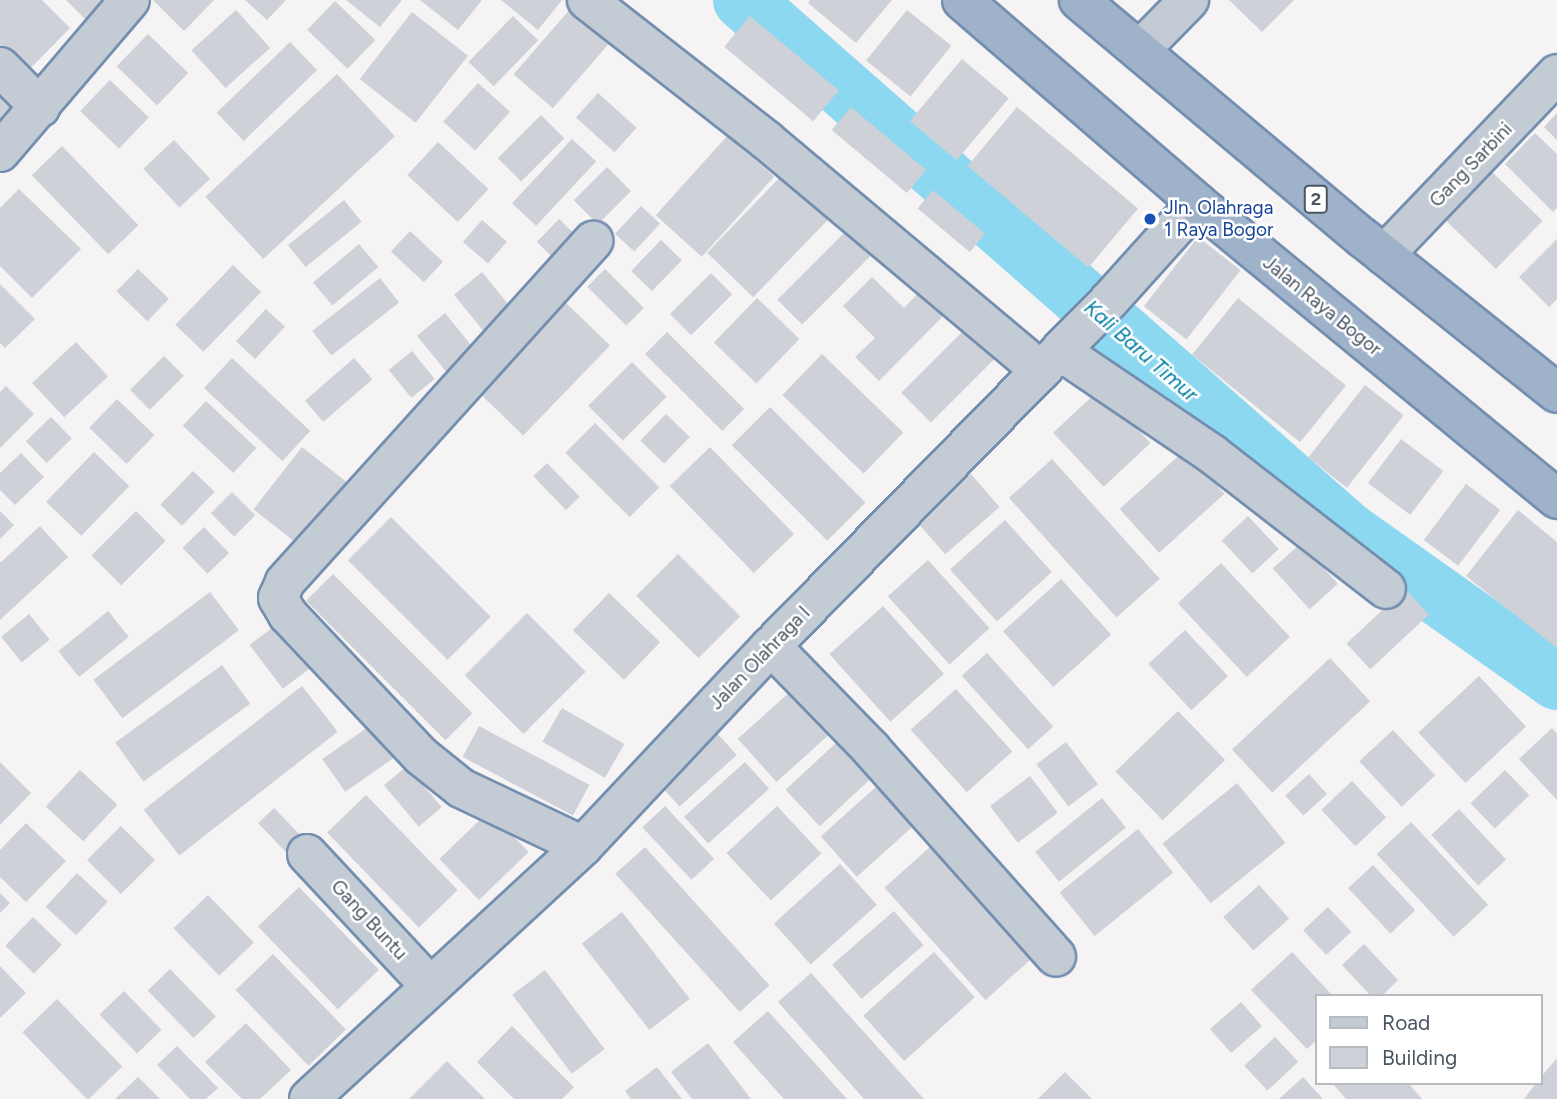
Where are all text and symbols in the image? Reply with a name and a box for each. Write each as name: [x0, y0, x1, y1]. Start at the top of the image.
street label: Gang Sarbini: [1425, 118, 1517, 212]
road number: 2: [1304, 184, 1328, 214]
place label: Jln. Olahraga 1 Raya Bogor: [1164, 197, 1273, 241]
marker: Jln. Olahraga 1 Raya Bogor: [1142, 211, 1158, 227]
street label: Jalan Raya Bogor: [1258, 251, 1386, 361]
water label: Kali Baru Timur: [1079, 295, 1203, 407]
street label: Jalan Olahraga I: [705, 602, 815, 714]
street label: Gang Buntu: [326, 875, 412, 965]
legend: [1316, 994, 1543, 1085]
text: Road: [1382, 1010, 1430, 1035]
text: Building: [1382, 1045, 1457, 1070]

